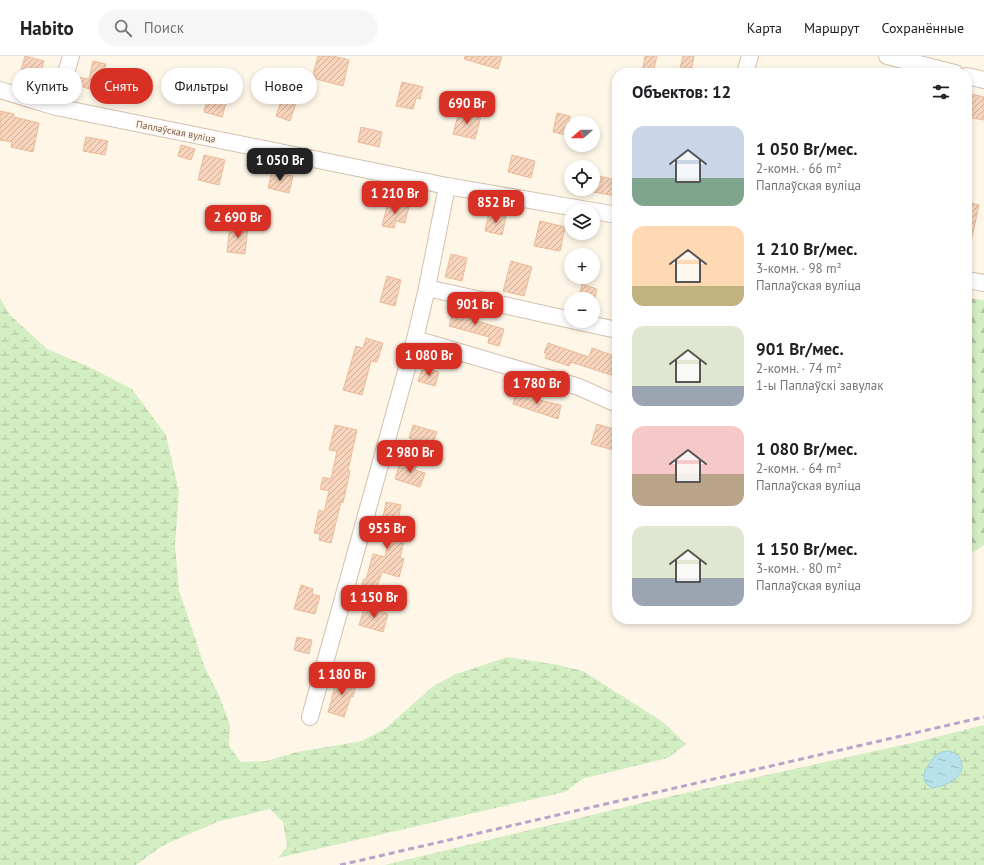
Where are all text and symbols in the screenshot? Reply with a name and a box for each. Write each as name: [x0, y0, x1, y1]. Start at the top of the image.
search box: [98, 10, 378, 46]
text: Habito: [20, 16, 74, 40]
icon: search: [112, 17, 134, 39]
text: Поиск: [144, 18, 184, 37]
text: Карта: [747, 19, 782, 37]
text: Маршрут: [804, 19, 859, 37]
text: Сохранённые: [881, 19, 964, 37]
chip: Купить: [12, 68, 82, 104]
chip: Снять: [90, 68, 153, 104]
chip: Фильтры: [161, 68, 243, 104]
chip: Новое: [251, 68, 317, 104]
text: Объектов: 12: [632, 81, 731, 103]
icon: filters: [930, 81, 952, 103]
pin: 690 Br: [434, 91, 500, 125]
text: 690 Br: [448, 95, 486, 112]
north arrow: [564, 116, 600, 152]
map controls: [564, 116, 600, 328]
street label: Паплаўская вуліца: [135, 117, 217, 146]
text: 1 050 Br/мес.: [756, 138, 858, 160]
icon: home: [664, 142, 712, 190]
pin: 1 050 Br: [239, 148, 321, 182]
text: 1 050 Br: [256, 152, 304, 169]
button: locate: [564, 160, 600, 196]
text: 2-комн. · 66 m²: [756, 160, 842, 177]
text: Паплаўская вуліца: [756, 177, 861, 194]
pin: 1 210 Br: [354, 181, 436, 215]
text: 1 210 Br: [371, 185, 419, 202]
pin: 852 Br: [463, 190, 529, 224]
text: 852 Br: [477, 194, 515, 211]
button: layers: [564, 204, 600, 240]
pin: 2 690 Br: [197, 205, 279, 239]
text: 2 690 Br: [214, 209, 262, 226]
text: 1 210 Br/мес.: [756, 238, 858, 260]
icon: home: [664, 242, 712, 290]
button: +: [564, 248, 600, 284]
text: 3-комн. · 98 m²: [756, 260, 842, 277]
text: Паплаўская вуліца: [756, 277, 861, 294]
pin: 901 Br: [442, 292, 508, 326]
button: −: [564, 292, 600, 328]
text: 901 Br: [456, 296, 494, 313]
text: 901 Br/мес.: [756, 338, 844, 360]
icon: home: [664, 342, 712, 390]
pin: 1 080 Br: [388, 343, 470, 377]
text: 1 080 Br: [405, 347, 453, 364]
text: 2-комн. · 74 m²: [756, 360, 842, 377]
pin: 1 780 Br: [496, 371, 578, 405]
text: 1 780 Br: [513, 375, 561, 392]
text: 1-ы Паплаўскі завулак: [756, 377, 884, 394]
text: 1 080 Br/мес.: [756, 438, 858, 460]
pin: 2 980 Br: [369, 440, 451, 474]
icon: home: [664, 442, 712, 490]
text: 2 980 Br: [386, 444, 434, 461]
text: 2-комн. · 64 m²: [756, 460, 842, 477]
text: Паплаўская вуліца: [756, 477, 861, 494]
pin: 955 Br: [354, 516, 420, 550]
text: 955 Br: [368, 520, 406, 537]
text: 1 150 Br/мес.: [756, 538, 858, 560]
icon: home: [664, 542, 712, 590]
text: 3-комн. · 80 m²: [756, 560, 842, 577]
text: Паплаўская вуліца: [756, 577, 861, 594]
pin: 1 150 Br: [333, 585, 415, 619]
text: 1 150 Br: [350, 589, 398, 606]
pin: 1 180 Br: [301, 662, 383, 696]
text: 1 180 Br: [318, 666, 366, 683]

